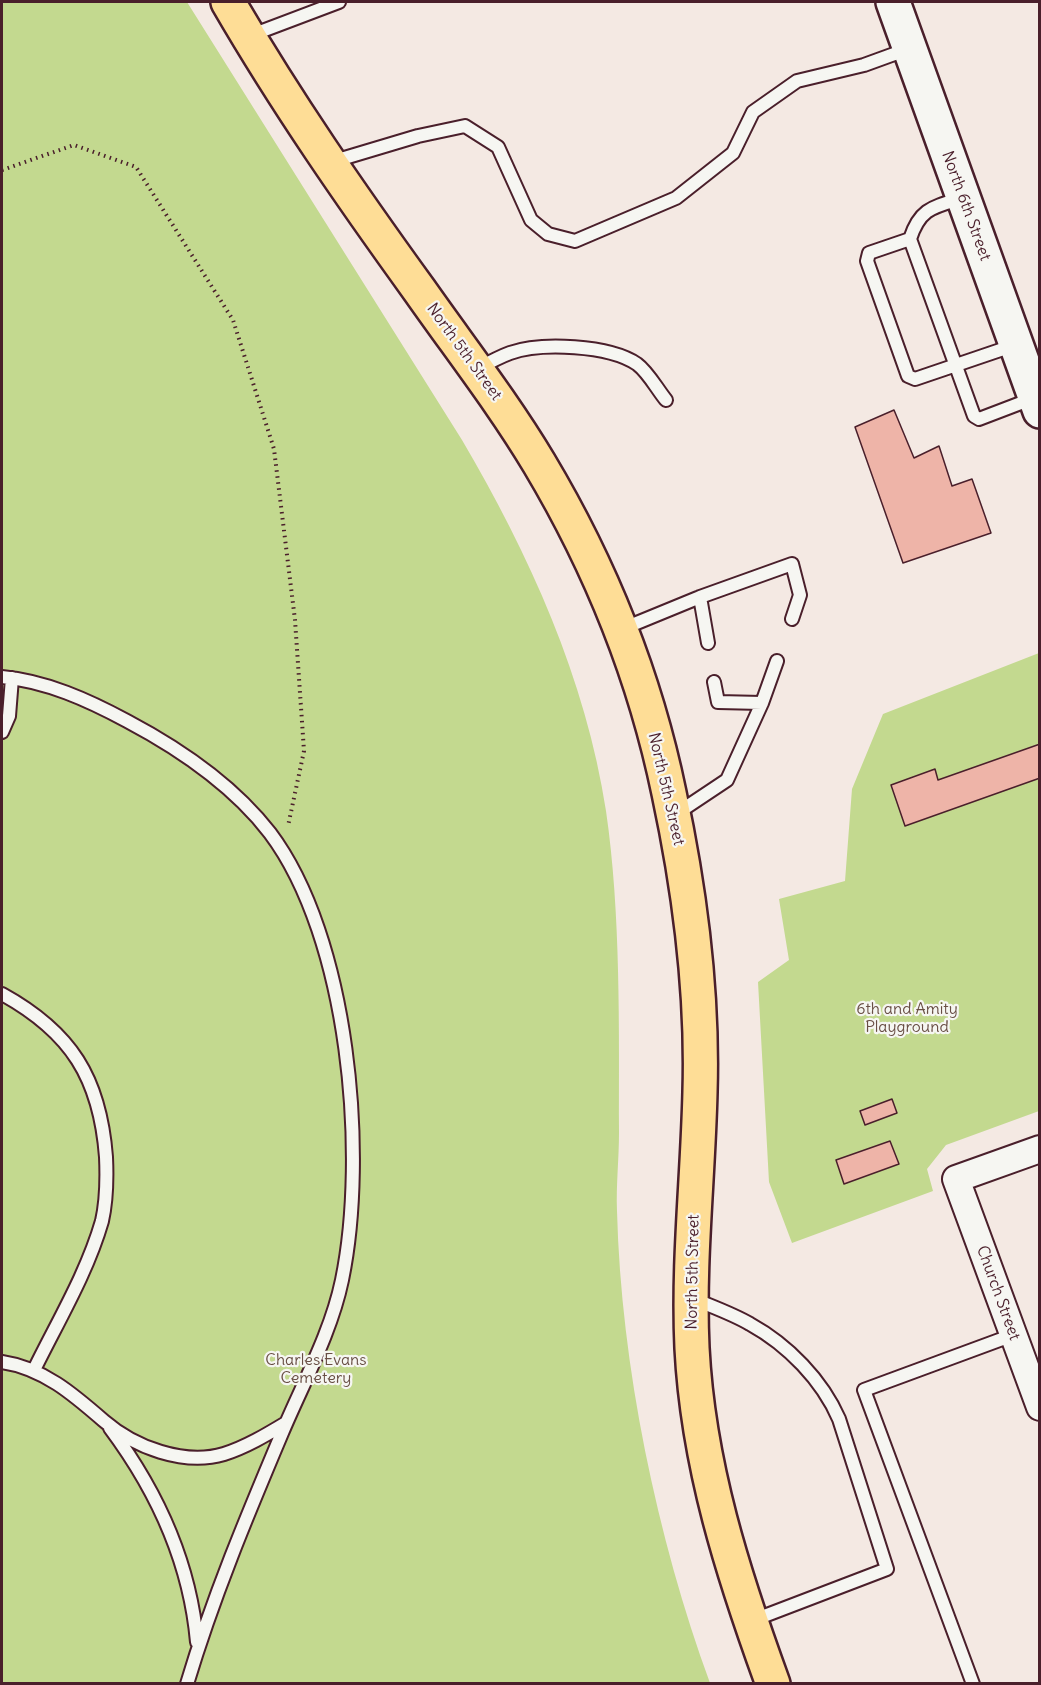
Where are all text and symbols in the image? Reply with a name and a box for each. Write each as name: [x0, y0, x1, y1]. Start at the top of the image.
street label: North 6th Street: [937, 149, 995, 263]
street label: North 5th Street: [422, 300, 506, 404]
street label: North 5th Street: [644, 731, 688, 847]
park label: 6th and Amity Playground: [856, 999, 958, 1037]
street label: North 5th Street: [682, 1214, 704, 1330]
street label: Church Street: [972, 1243, 1024, 1343]
park label: Charles Evans Cemetery: [265, 1350, 367, 1388]

